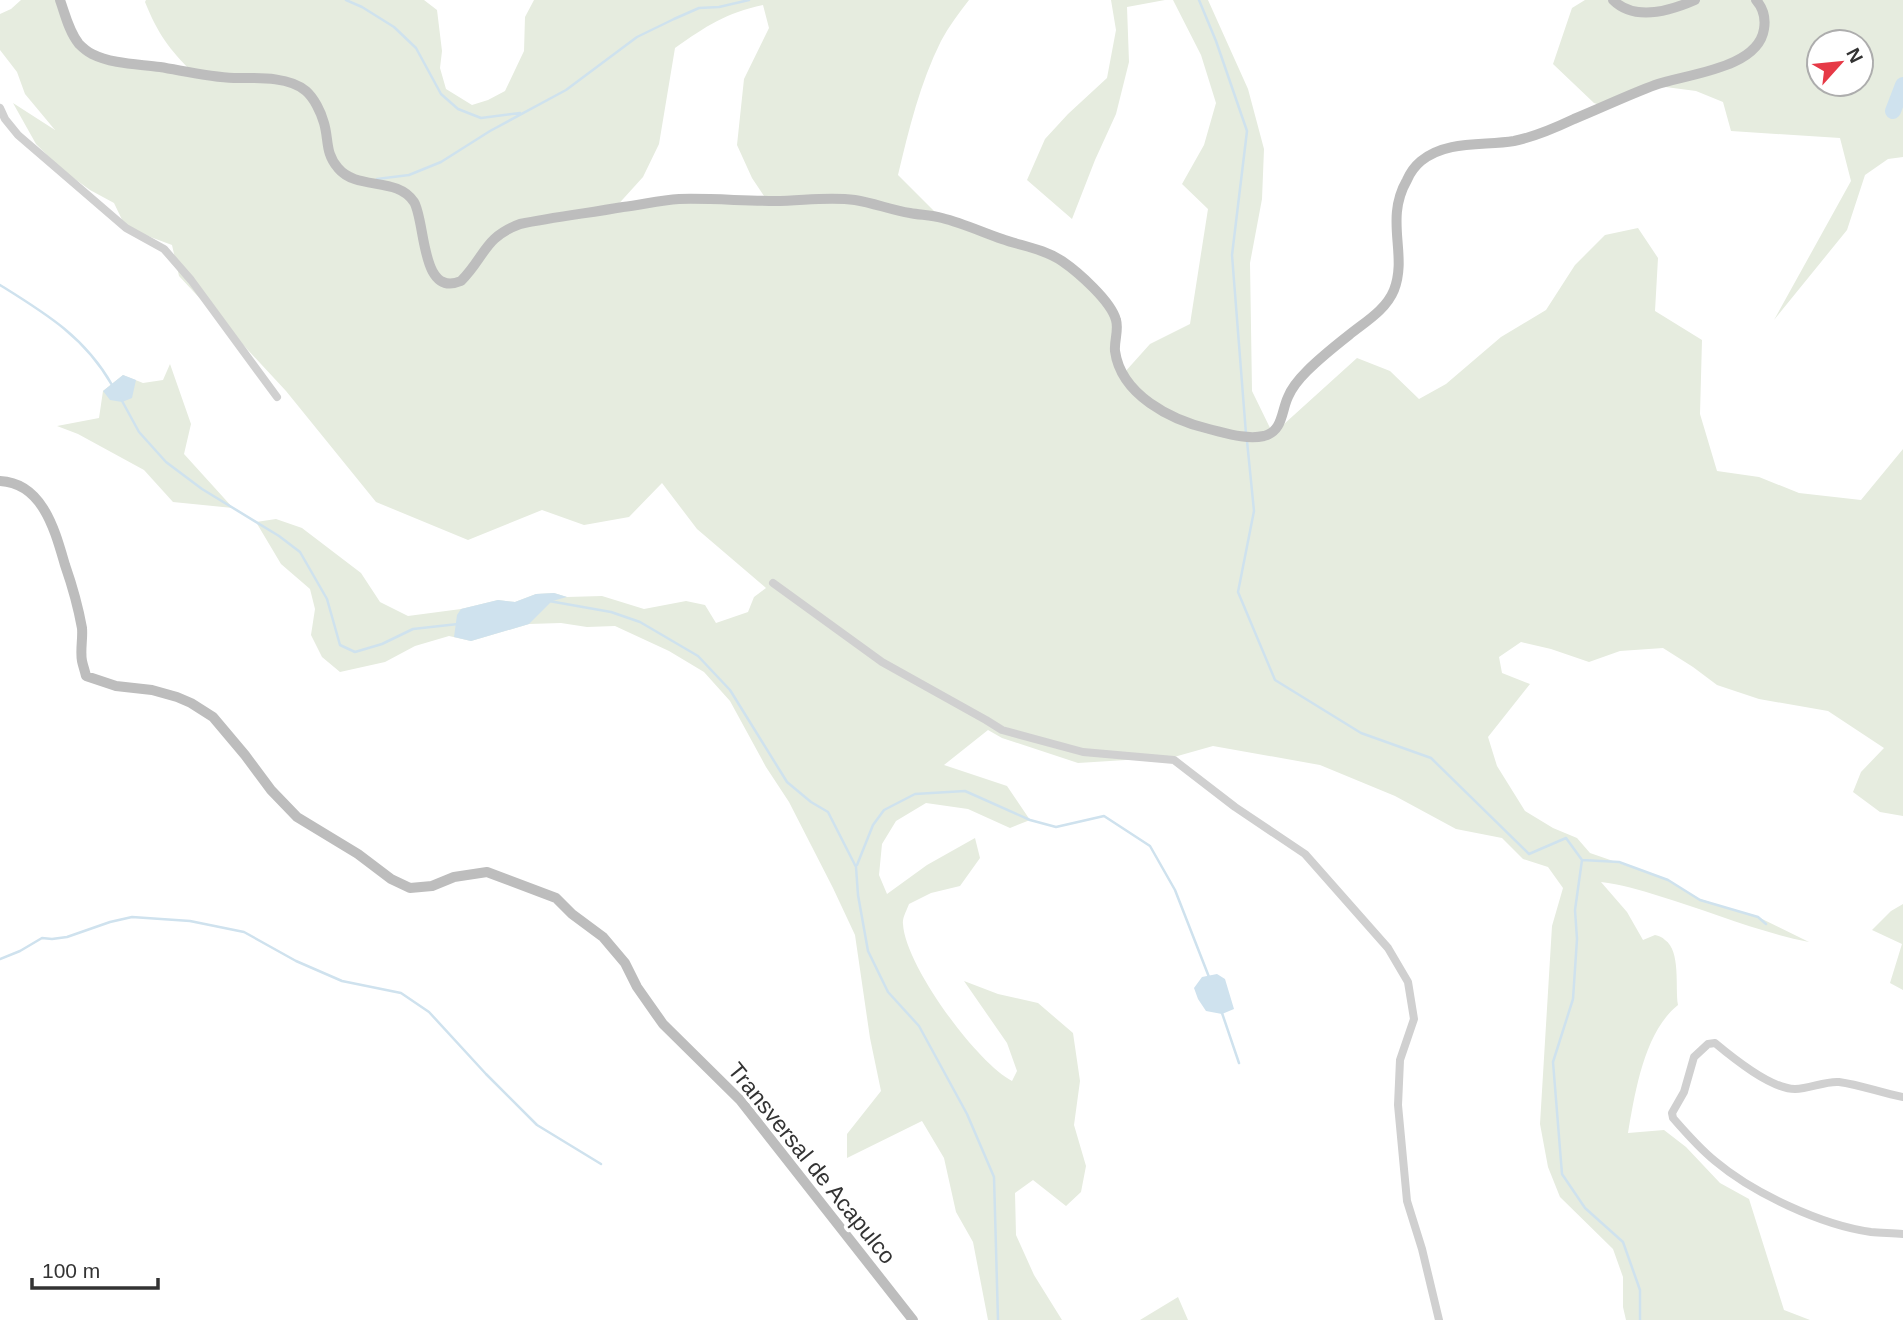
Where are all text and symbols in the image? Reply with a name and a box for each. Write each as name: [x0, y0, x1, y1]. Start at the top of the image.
north arrow: [1805, 28, 1875, 98]
text: N: [1842, 45, 1867, 66]
street label: Transversal de Acapulco: [723, 1057, 901, 1269]
scale bar: [32, 1246, 158, 1290]
text: 100 m: [42, 1259, 100, 1282]

